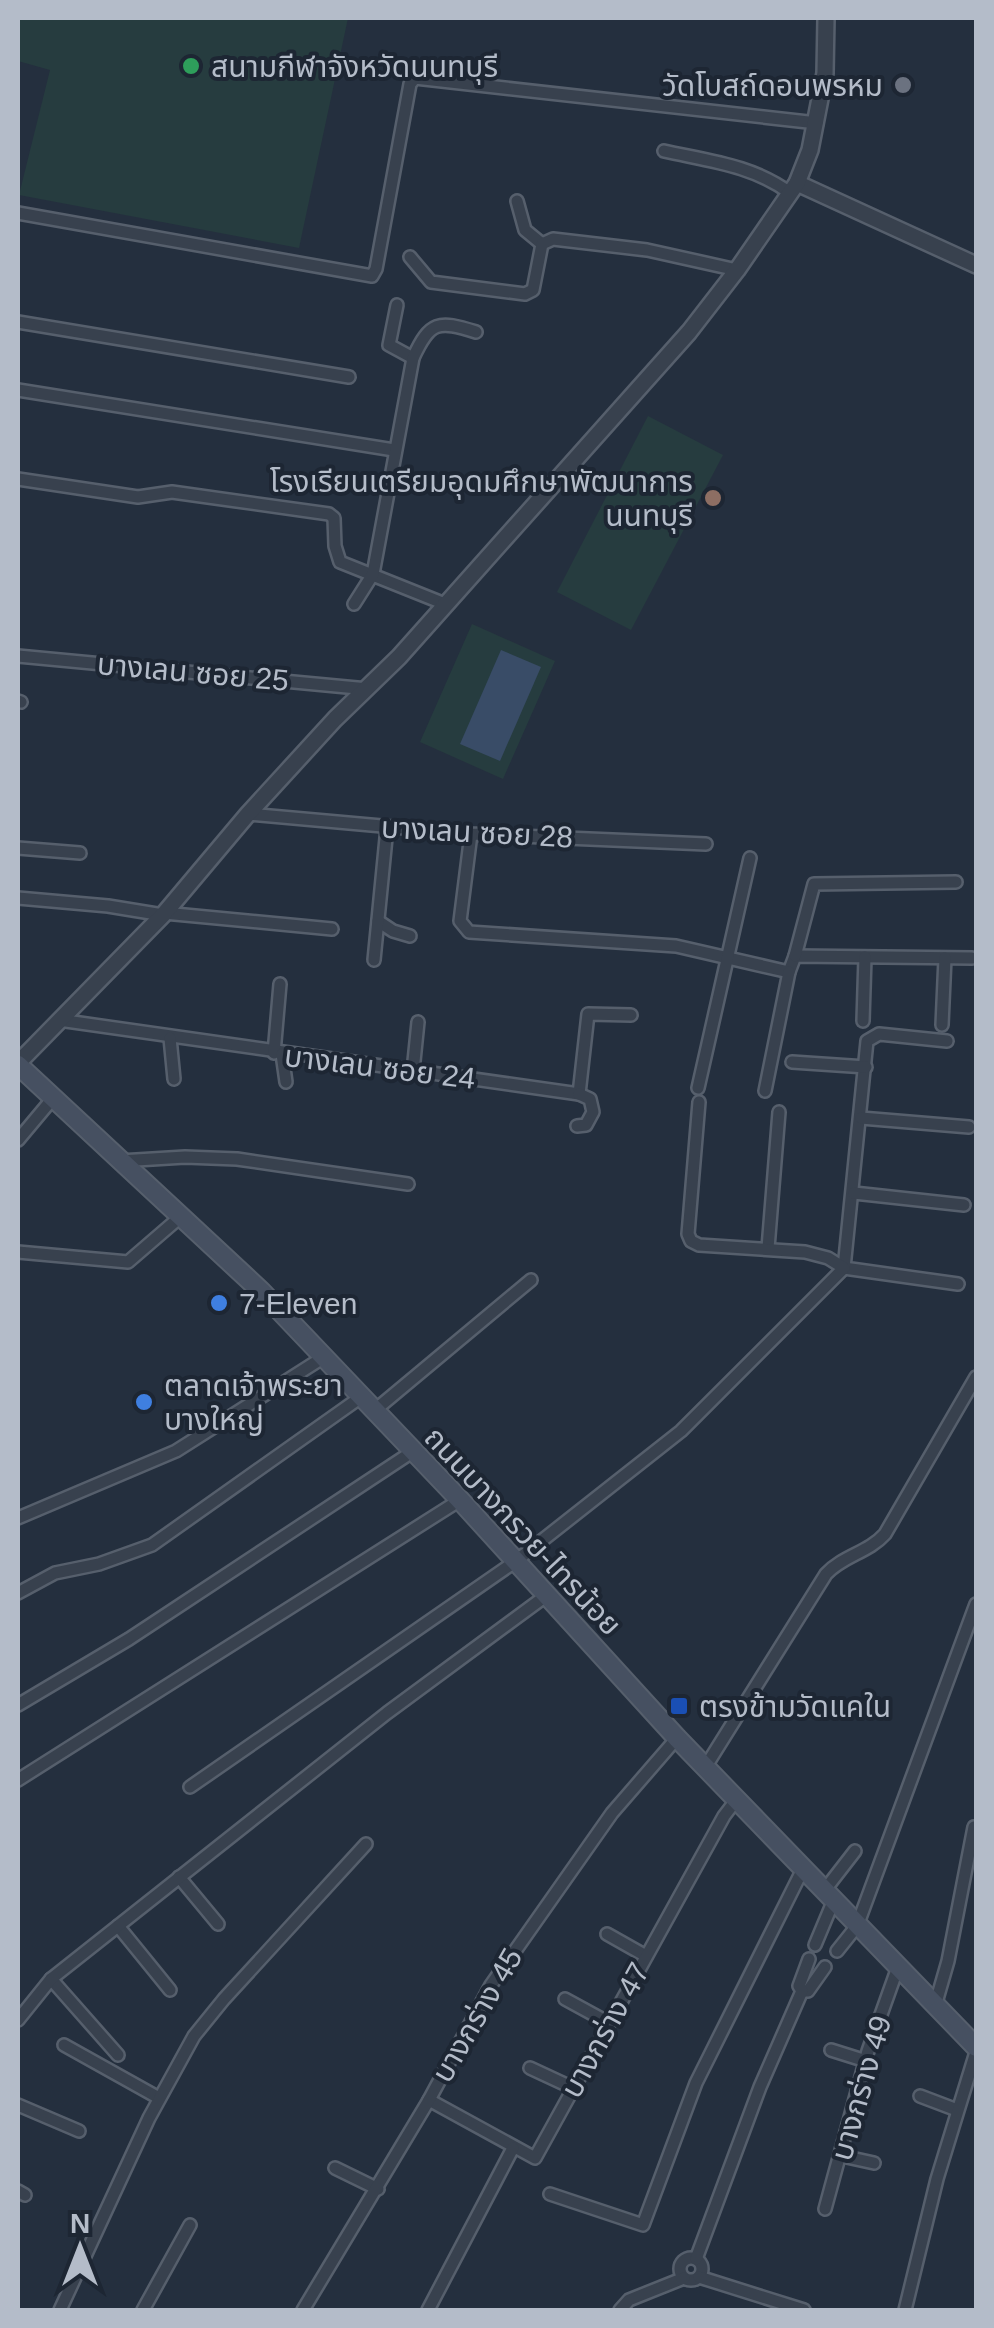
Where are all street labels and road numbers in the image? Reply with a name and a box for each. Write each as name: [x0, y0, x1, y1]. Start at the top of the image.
street label: บางเลน ซอย 25: [96, 647, 290, 697]
street label: บางเลน ซอย 28: [380, 810, 574, 854]
street label: บางเลน ซอย 24: [283, 1039, 477, 1095]
street label: ถนนบางกรวย-ไทรน้อย: [418, 1420, 628, 1642]
street label: บางกร่าง 45: [425, 1942, 529, 2088]
street label: บางกร่าง 47: [554, 1957, 656, 2103]
street label: บางกร่าง 49: [825, 2012, 897, 2164]

